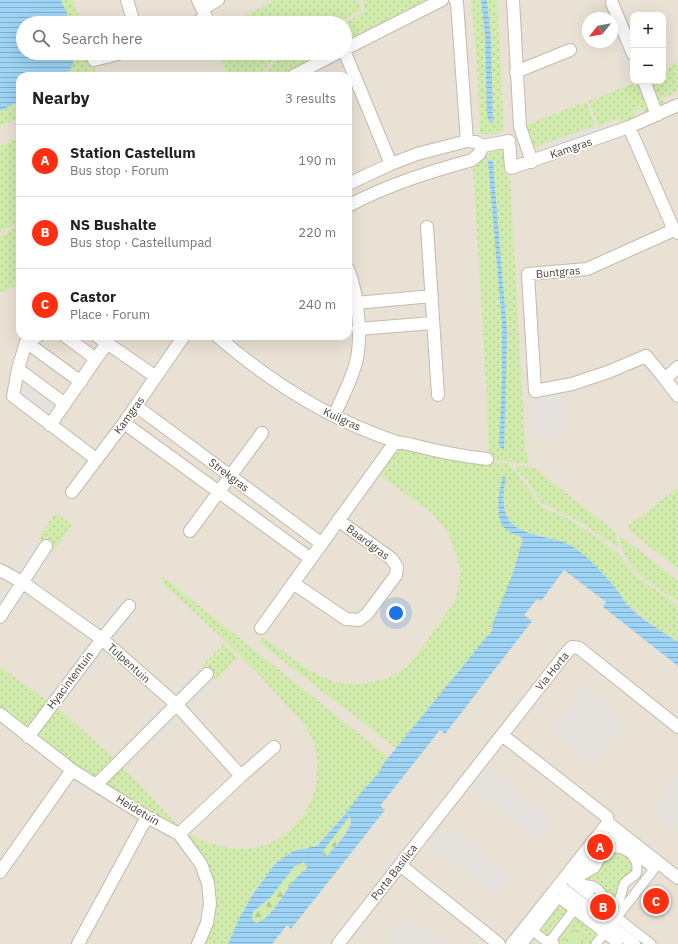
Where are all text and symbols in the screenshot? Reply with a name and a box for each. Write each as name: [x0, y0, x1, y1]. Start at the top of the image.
north arrow: [582, 12, 618, 48]
map controls: [630, 12, 666, 84]
button: +: [630, 12, 666, 48]
search box: [16, 16, 352, 60]
icon: search: [30, 27, 52, 49]
text: Search here: [62, 29, 142, 48]
button: −: [630, 48, 666, 84]
text: Nearby: [32, 87, 90, 109]
text: 3 results: [285, 90, 336, 107]
street label: Kamgras: [548, 134, 594, 162]
text: Station Castellum: [70, 143, 196, 162]
text: A: [41, 152, 49, 169]
text: 190 m: [298, 152, 336, 169]
text: Bus stop · Forum: [70, 162, 169, 179]
text: NS Bushalte: [70, 215, 156, 234]
text: B: [41, 224, 49, 241]
text: 220 m: [298, 224, 336, 241]
text: Bus stop · Castellumpad: [70, 234, 212, 251]
street label: Buntgras: [535, 263, 581, 281]
text: Castor: [70, 287, 116, 306]
text: C: [41, 296, 49, 313]
text: 240 m: [298, 296, 336, 313]
text: Place · Forum: [70, 306, 150, 323]
street label: Kamgras: [111, 393, 147, 437]
street label: Kuilgras: [321, 404, 363, 434]
street label: Strekgras: [206, 455, 252, 495]
street label: Baardgras: [344, 521, 392, 563]
your location: [386, 603, 406, 623]
street label: Tulpentuin: [105, 640, 153, 686]
street label: Hyacintentuin: [44, 648, 96, 712]
street label: Via Horta: [532, 649, 572, 693]
street label: Heidetuin: [114, 792, 162, 828]
pin: A: [587, 832, 613, 862]
street label: Porta Basilica: [368, 841, 420, 903]
pin: C: [643, 886, 669, 916]
pin: B: [590, 892, 616, 922]

